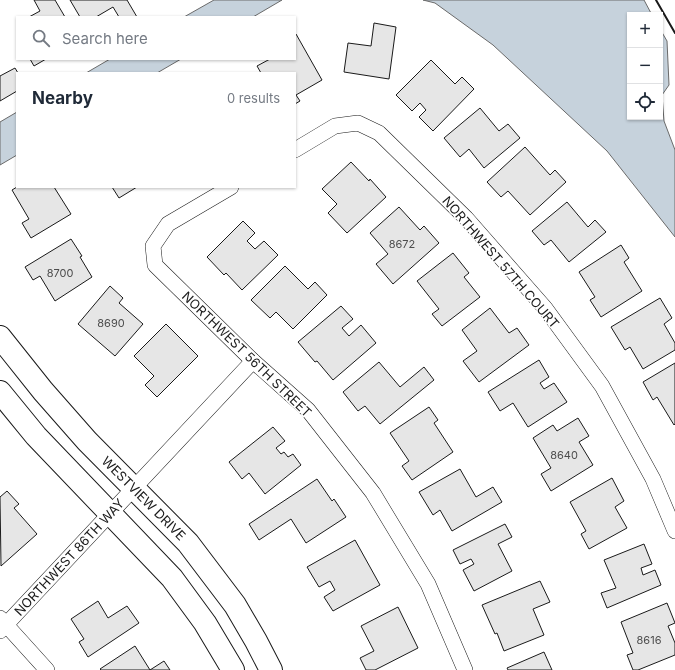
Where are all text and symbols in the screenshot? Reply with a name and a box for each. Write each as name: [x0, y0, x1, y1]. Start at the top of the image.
map controls: [627, 12, 663, 120]
button: +: [627, 12, 663, 48]
search box: [16, 16, 296, 60]
icon: search: [30, 27, 52, 49]
text: Search here: [62, 29, 148, 48]
button: −: [627, 48, 663, 84]
button: locate: [627, 84, 663, 120]
text: Nearby: [32, 88, 93, 108]
text: 0 results: [227, 90, 280, 106]
street label: NORTHWEST 57TH COURT: [439, 193, 563, 331]
house number: 8672: [389, 237, 415, 251]
house number: 8700: [47, 266, 73, 280]
street label: NORTHWEST 56TH STREET: [179, 288, 315, 420]
house number: 8690: [97, 316, 125, 330]
house number: 8640: [550, 448, 578, 462]
street label: WESTVIEW DRIVE: [99, 453, 189, 543]
street label: NORTHWEST 86TH WAY: [11, 495, 127, 619]
house number: 8616: [637, 633, 662, 647]

